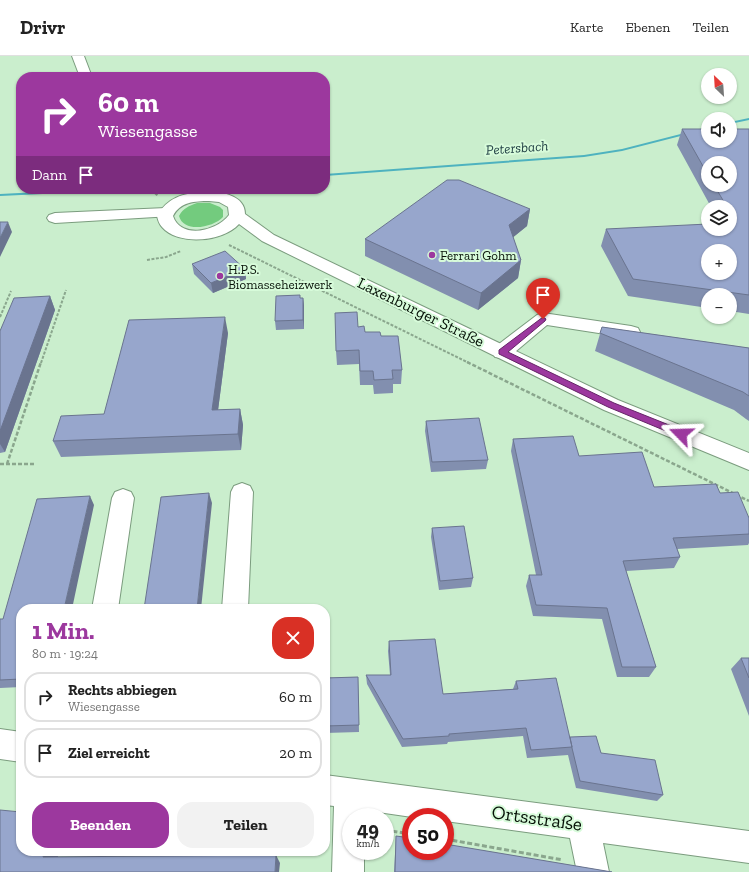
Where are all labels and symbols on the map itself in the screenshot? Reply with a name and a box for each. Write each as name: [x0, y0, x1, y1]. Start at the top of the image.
north arrow: [701, 68, 737, 104]
water label: Petersbach: [485, 137, 549, 159]
place label: Ferrari Gohm: [440, 248, 517, 263]
marker: Ferrari Gohm: [427, 250, 437, 260]
place label: H.P.S. Biomasseheizwerk: [228, 262, 332, 292]
marker: H.P.S. Biomasseheizwerk: [215, 271, 225, 281]
street label: Laxenburger Straße: [355, 273, 487, 351]
pin: [526, 278, 560, 319]
position arrow: [660, 413, 702, 455]
street label: Ortsstraße: [490, 800, 584, 836]
speed limit sign: 50: [402, 808, 454, 860]

